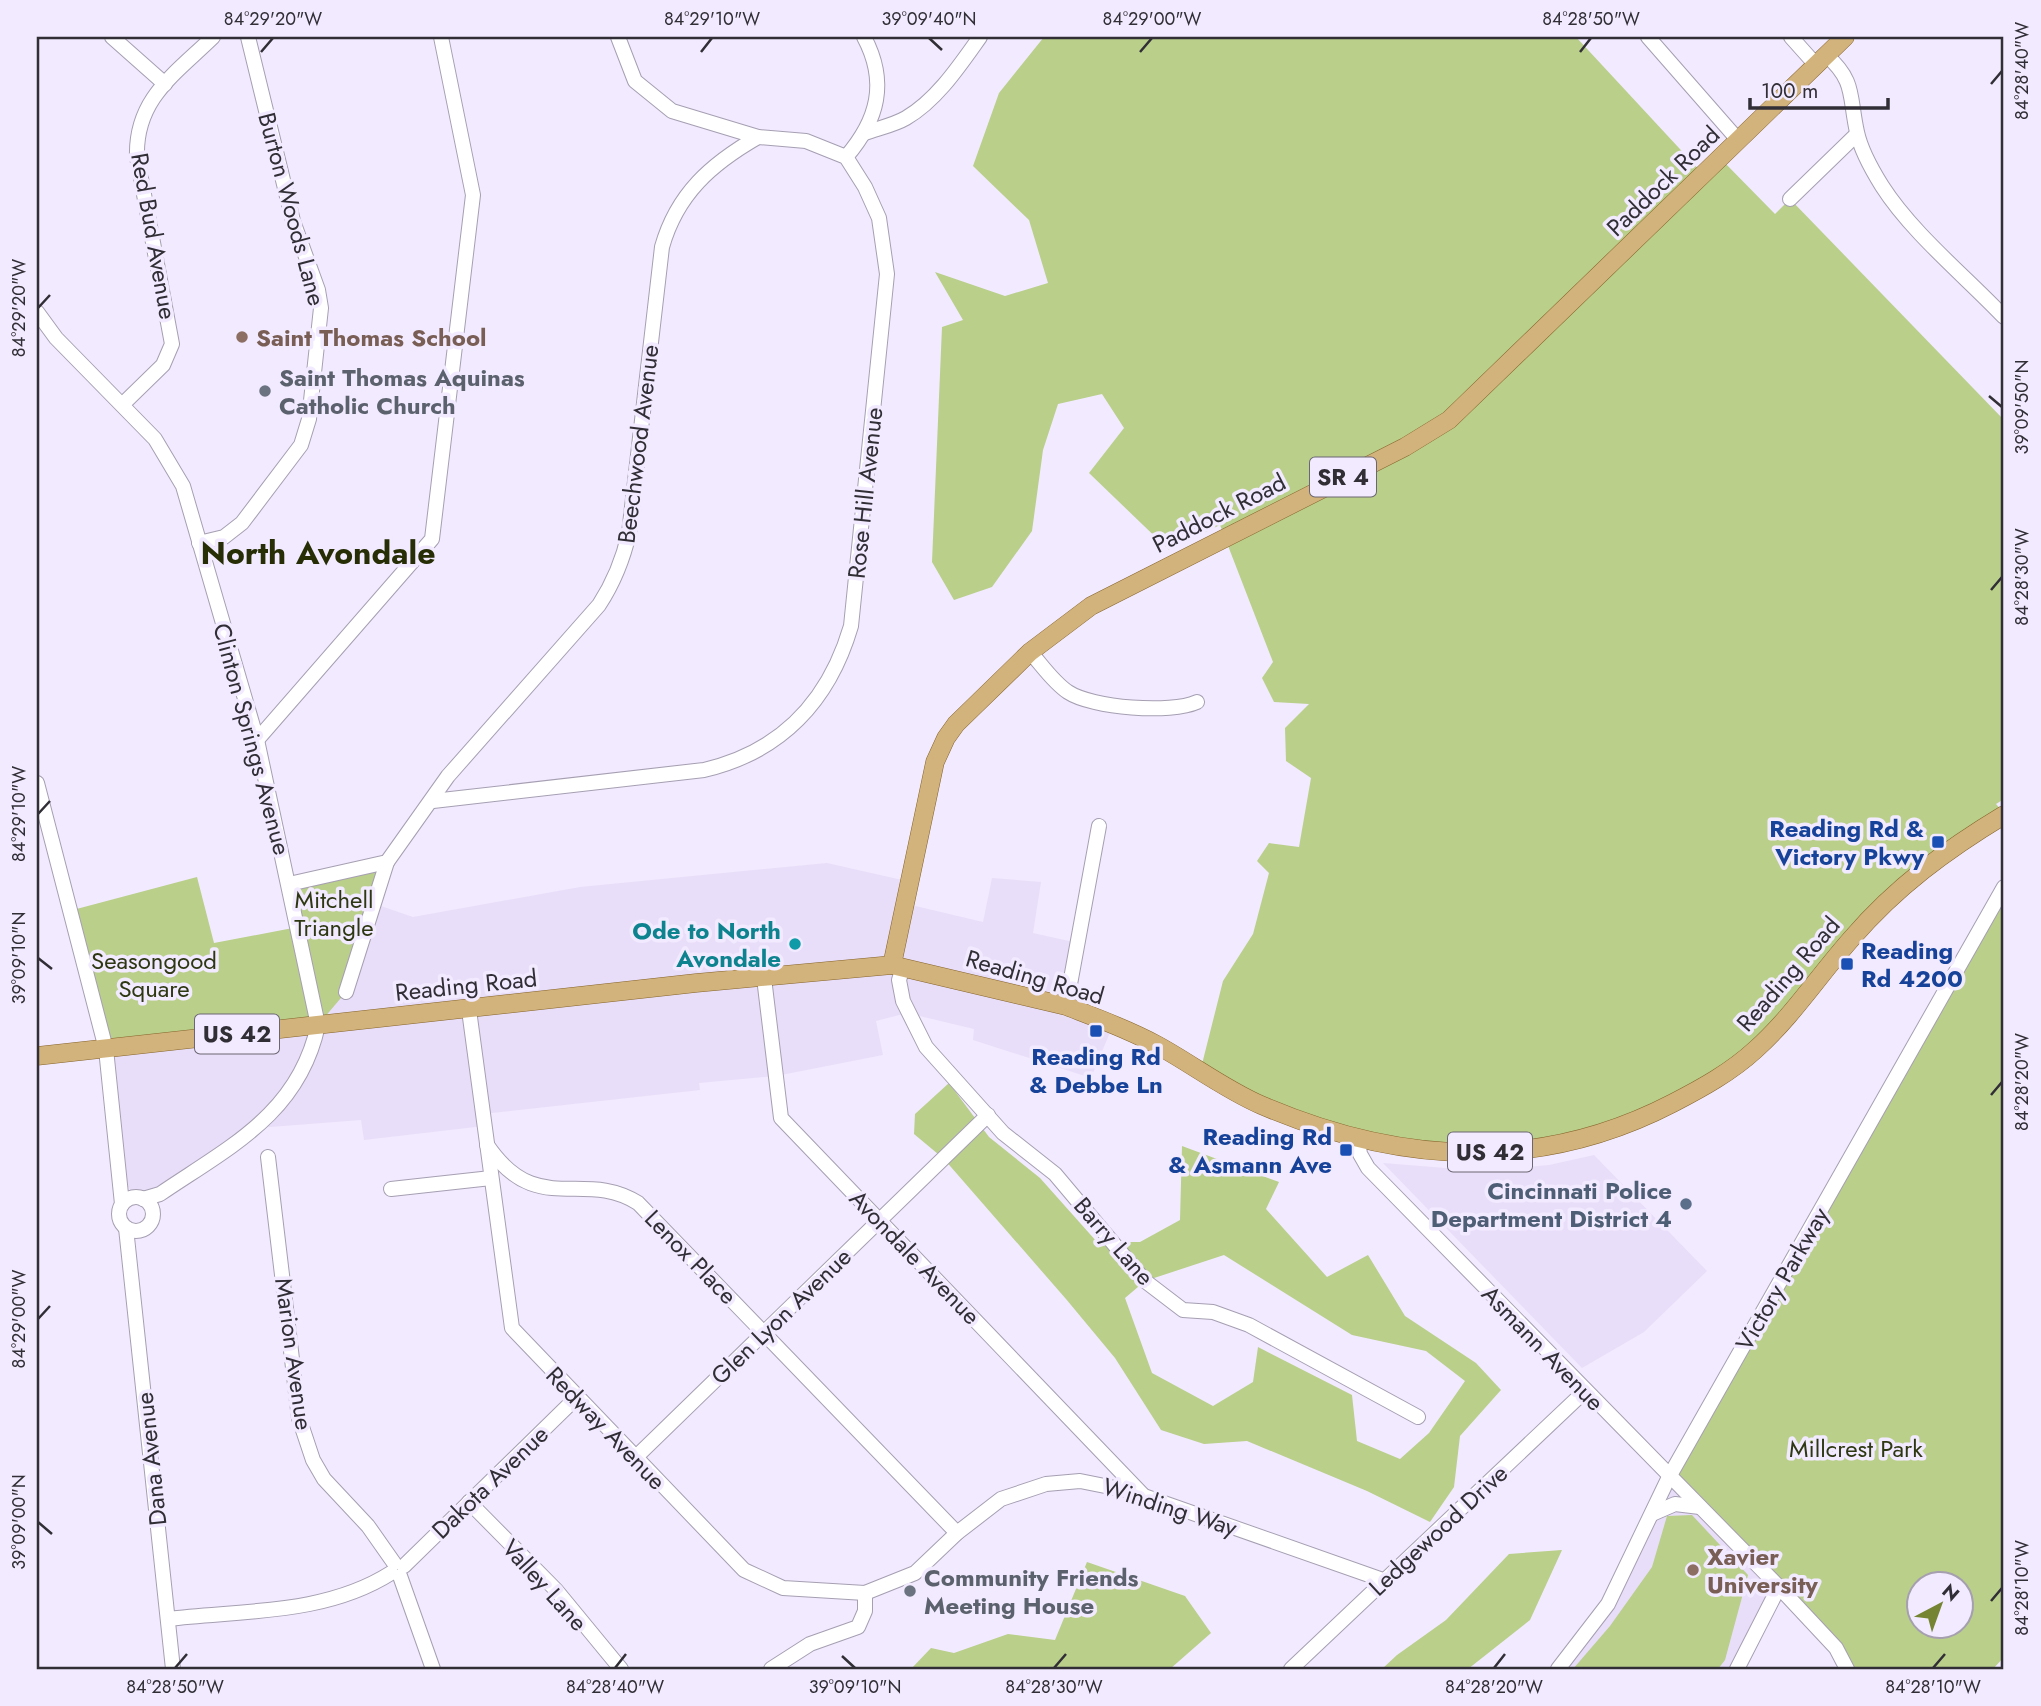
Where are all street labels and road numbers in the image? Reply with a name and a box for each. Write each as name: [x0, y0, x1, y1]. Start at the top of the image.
street label: Burton Woods Lane: [249, 108, 335, 310]
street label: Paddock Road: [1599, 118, 1727, 244]
street label: Red Bud Avenue: [122, 150, 186, 322]
street label: Beechwood Avenue: [608, 343, 668, 545]
street label: Rose Hill Avenue: [839, 406, 891, 580]
road number: SR 4: [1310, 457, 1376, 496]
street label: Paddock Road: [1146, 464, 1292, 562]
street label: Clinton Springs Avenue: [204, 619, 300, 859]
street label: Reading Road: [1728, 909, 1848, 1039]
street label: Reading Road: [962, 941, 1108, 1013]
street label: Reading Road: [393, 960, 539, 1010]
road number: US 42: [195, 1015, 279, 1054]
road number: US 42: [1448, 1133, 1532, 1172]
street label: Avondale Avenue: [841, 1182, 989, 1332]
street label: Barry Lane: [1066, 1189, 1162, 1293]
street label: Victory Parkway: [1727, 1200, 1838, 1357]
street label: Lenox Place: [637, 1202, 745, 1312]
street label: Glen Lyon Avenue: [703, 1240, 859, 1392]
street label: Marion Avenue: [266, 1276, 322, 1432]
street label: Asmann Avenue: [1474, 1277, 1612, 1419]
street label: Redway Avenue: [538, 1358, 674, 1498]
street label: Dana Avenue: [127, 1391, 175, 1527]
street label: Dakota Avenue: [424, 1417, 556, 1547]
street label: Ledgewood Drive: [1361, 1456, 1515, 1604]
street label: Winding Way: [1098, 1469, 1242, 1545]
street label: Valley Lane: [494, 1531, 596, 1639]

